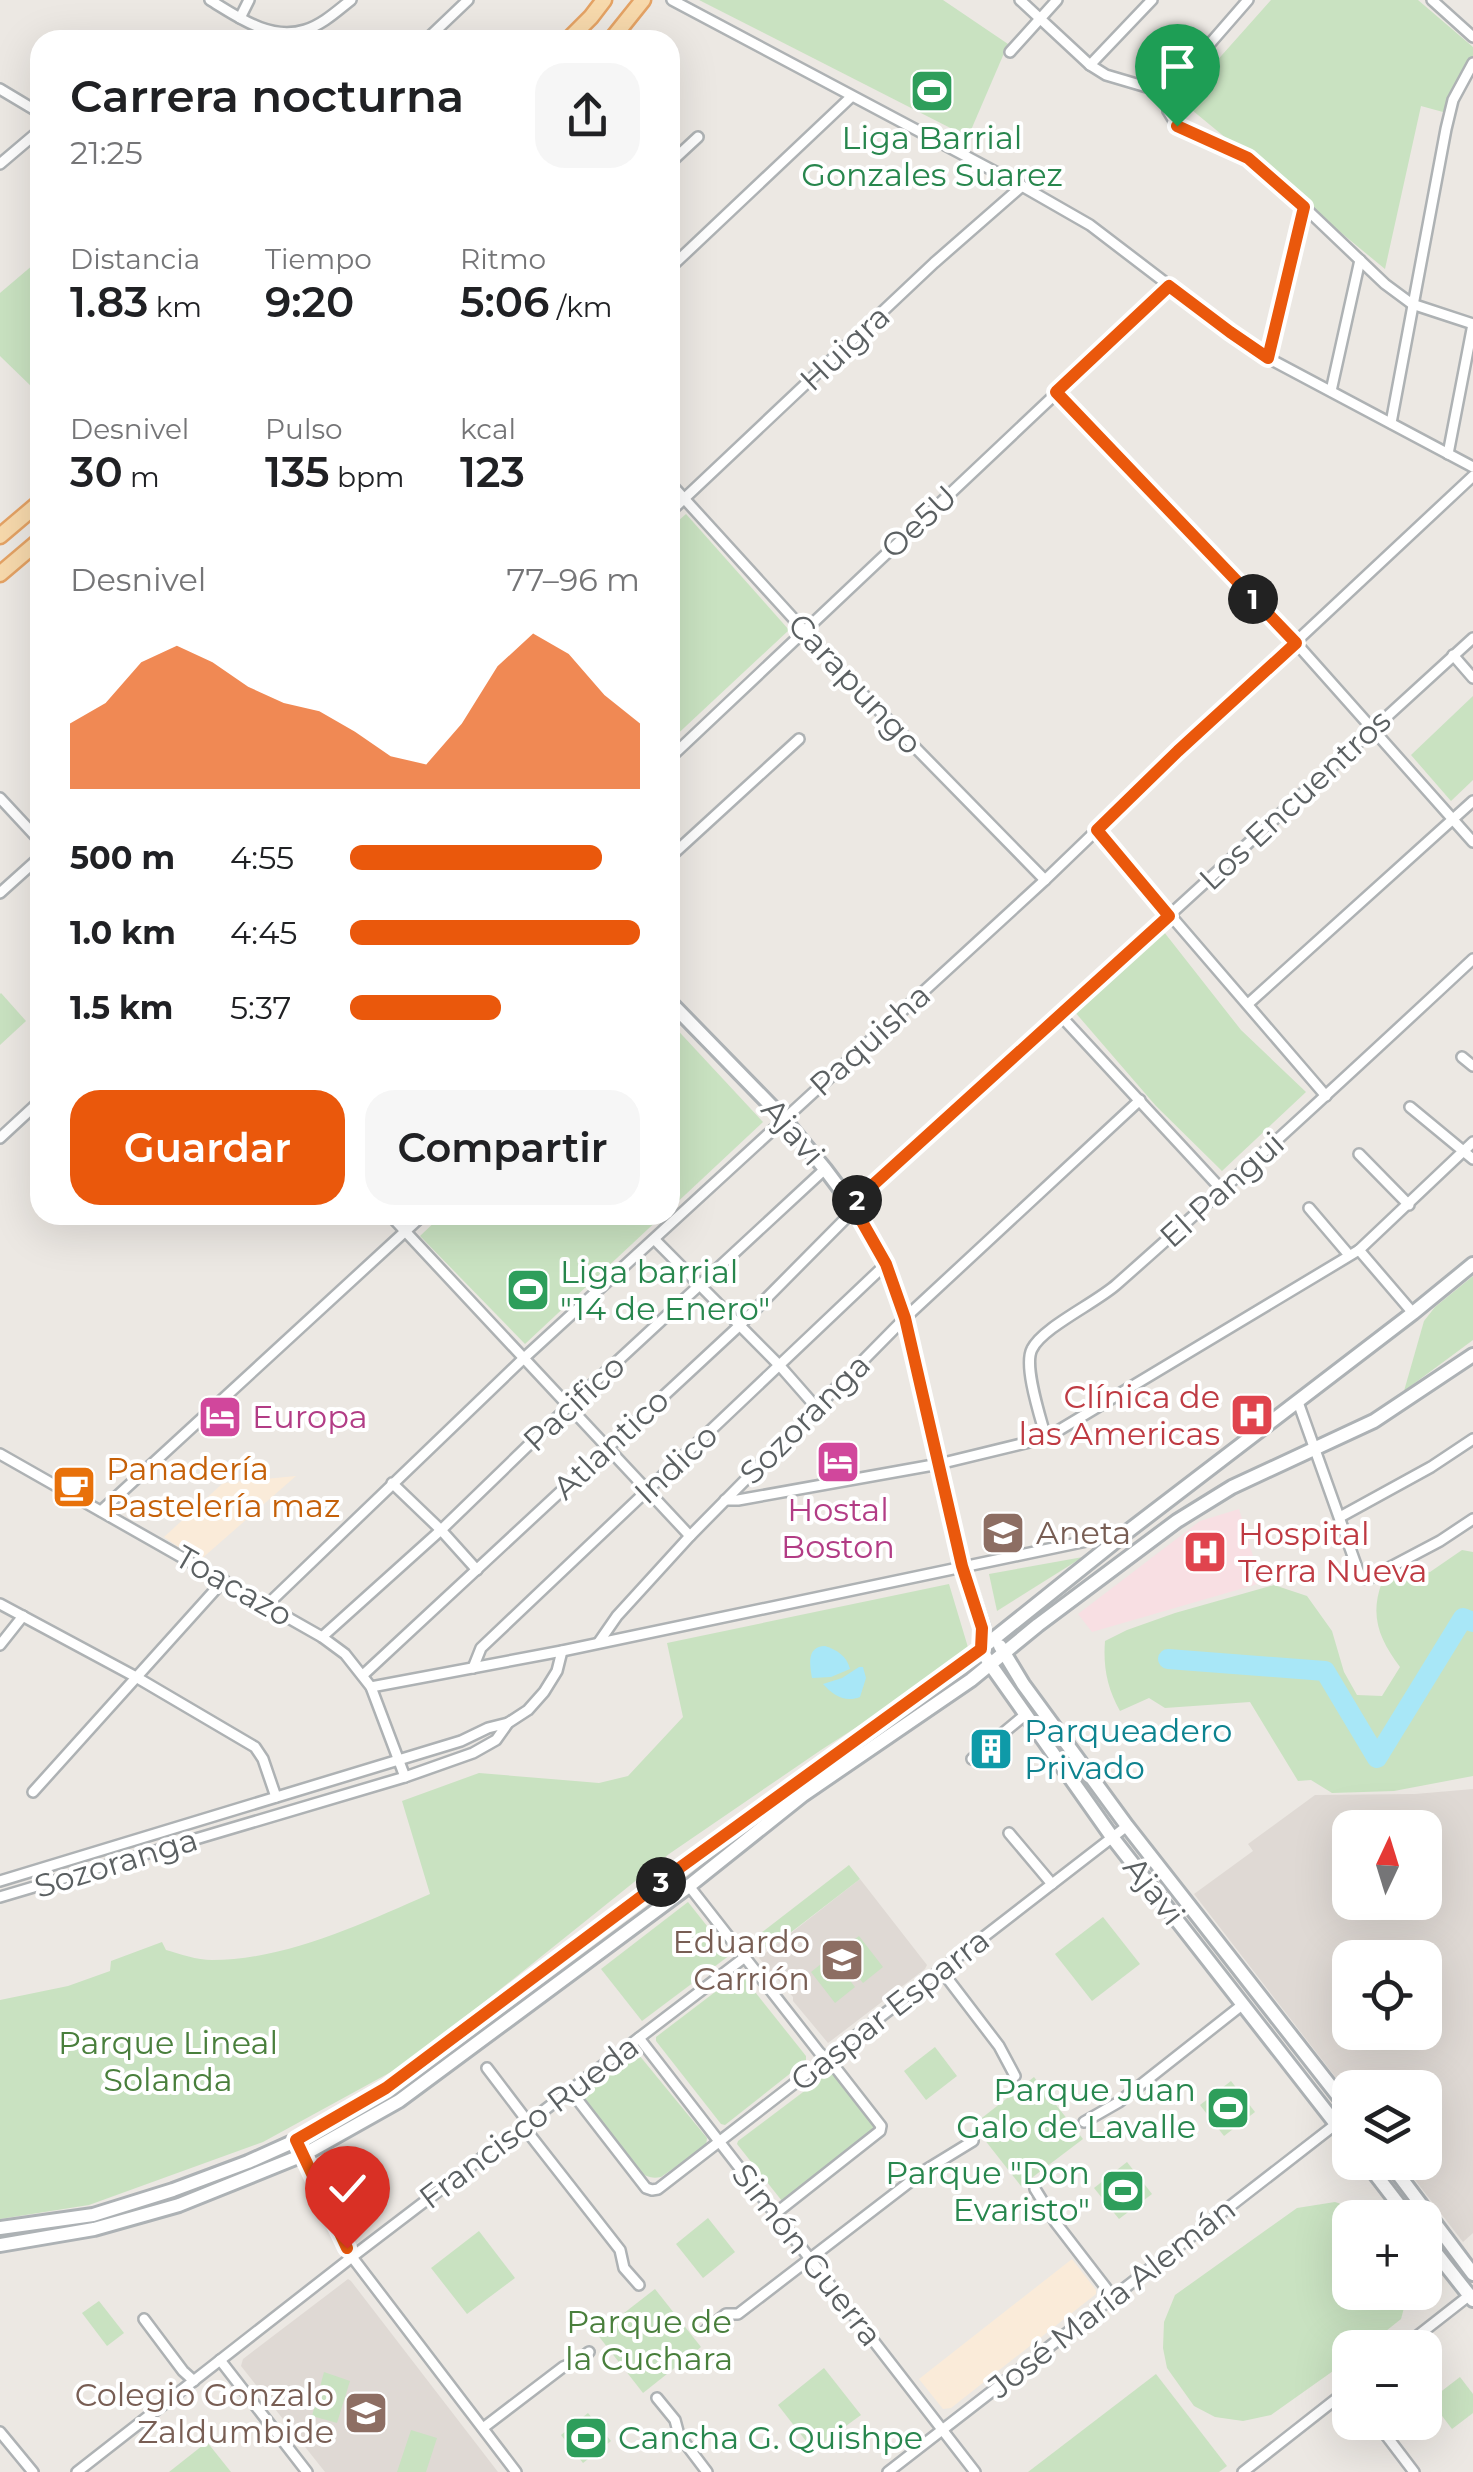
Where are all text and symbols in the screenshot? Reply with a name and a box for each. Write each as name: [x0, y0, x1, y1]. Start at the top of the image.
pin: [1135, 24, 1220, 127]
icon: arrive: [1150, 39, 1205, 94]
button: share: [535, 63, 640, 168]
text: Carrera nocturna: [70, 68, 464, 123]
sports icon: Liga Barrial Gonzales Suarez: [909, 68, 955, 114]
place label: Liga Barrial Gonzales Suarez: [801, 118, 1063, 194]
text: 21:25: [70, 133, 143, 172]
text: Distancia: [70, 242, 200, 276]
text: Tiempo: [265, 242, 372, 276]
text: Ritmo: [460, 242, 546, 276]
text: 1.83: [70, 276, 149, 328]
text: 9:20: [265, 276, 354, 328]
text: 5:06: [460, 276, 549, 328]
text: km: [149, 290, 202, 324]
text: /km: [549, 290, 613, 324]
street label: Huigra: [792, 296, 898, 399]
text: Desnivel: [70, 412, 189, 446]
text: Pulso: [265, 412, 343, 446]
text: kcal: [460, 412, 516, 446]
text: 30: [70, 446, 123, 498]
text: 135: [265, 446, 330, 498]
text: 123: [460, 446, 525, 498]
text: m: [123, 460, 160, 494]
text: bpm: [330, 460, 405, 494]
street label: Oe5U: [873, 477, 965, 566]
text: Desnivel: [70, 560, 206, 599]
text: 77–96 m: [507, 560, 640, 599]
pin: 1: [1228, 574, 1278, 624]
text: 1: [1248, 582, 1258, 616]
street label: Carapungo: [780, 605, 931, 762]
street label: Los Encuentros: [1191, 701, 1398, 898]
text: 500 m: [70, 838, 175, 877]
text: 4:55: [230, 838, 294, 877]
text: 1.0 km: [70, 913, 176, 952]
text: 4:45: [230, 913, 297, 952]
street label: Paquisha: [801, 975, 938, 1104]
text: 1.5 km: [70, 988, 173, 1027]
text: 5:37: [230, 988, 291, 1027]
button: Guardar: [70, 1090, 345, 1205]
button: Compartir: [365, 1090, 640, 1205]
street label: Ajavi: [754, 1090, 833, 1173]
street label: El Pangui: [1152, 1124, 1292, 1255]
pin: 2: [832, 1175, 882, 1225]
text: 2: [849, 1183, 865, 1217]
place label: Liga barrial "14 de Enero": [560, 1252, 770, 1328]
sports icon: Liga barrial "14 de Enero": [505, 1267, 551, 1313]
street label: Sozoranga: [731, 1345, 878, 1492]
street label: Pacifico: [515, 1346, 633, 1459]
place label: Clínica de las Americas: [1019, 1377, 1220, 1453]
street label: Atlantico: [545, 1380, 677, 1507]
hospital icon: Clínica de las Americas: [1229, 1392, 1275, 1438]
hotel icon: Europa: [197, 1394, 243, 1440]
place label: Europa: [252, 1397, 368, 1436]
street label: Indico: [626, 1415, 725, 1512]
hotel icon: Hostal Boston: [815, 1439, 861, 1485]
place label: Panadería Pastelería maz: [106, 1449, 340, 1525]
cafe icon: Panadería Pastelería maz: [51, 1464, 97, 1510]
place label: Hostal Boston: [781, 1490, 895, 1566]
school or university icon: Aneta: [980, 1510, 1026, 1556]
place label: Aneta: [1036, 1513, 1131, 1552]
place label: Hospital Terra Nueva: [1238, 1514, 1427, 1590]
hospital icon: Hospital Terra Nueva: [1182, 1529, 1228, 1575]
street label: Toacazo: [169, 1537, 300, 1635]
place label: Parqueadero Privado: [1024, 1711, 1232, 1787]
building icon: Parqueadero Privado: [968, 1726, 1014, 1772]
north arrow: [1332, 1810, 1442, 1920]
map controls: [1332, 1810, 1442, 2440]
street label: Sozoranga: [30, 1819, 202, 1906]
street label: Ajavi: [1116, 1849, 1193, 1933]
pin: 3: [636, 1857, 686, 1907]
text: 3: [653, 1865, 669, 1899]
street label: Gaspar Esparra: [783, 1920, 997, 2099]
place label: Eduardo Carrión: [673, 1922, 810, 1998]
school or university icon: Eduardo Carrión: [819, 1937, 865, 1983]
button: locate: [1332, 1940, 1442, 2050]
park label: Parque Lineal Solanda: [58, 2023, 278, 2099]
street label: Francisco Rueda: [411, 2026, 646, 2217]
place label: Parque Juan Galo de Lavalle: [956, 2070, 1196, 2146]
button: layers: [1332, 2070, 1442, 2180]
sports icon: Parque Juan Galo de Lavalle: [1205, 2085, 1251, 2131]
pin: [305, 2146, 390, 2249]
place label: Parque "Don Evaristo": [885, 2153, 1090, 2229]
street label: Simón Guerra: [724, 2156, 891, 2354]
icon: check: [320, 2161, 375, 2216]
sports icon: Parque "Don Evaristo": [1100, 2168, 1146, 2214]
street label: José María Alemán: [980, 2189, 1243, 2407]
button: +: [1332, 2200, 1442, 2310]
park label: Parque de la Cuchara: [565, 2302, 733, 2378]
button: −: [1332, 2330, 1442, 2440]
place label: Colegio Gonzalo Zaldumbide: [75, 2375, 334, 2451]
school or university icon: Colegio Gonzalo Zaldumbide: [343, 2390, 389, 2436]
sports icon: Cancha G. Quishpe: [563, 2415, 609, 2461]
place label: Cancha G. Quishpe: [618, 2418, 923, 2457]

